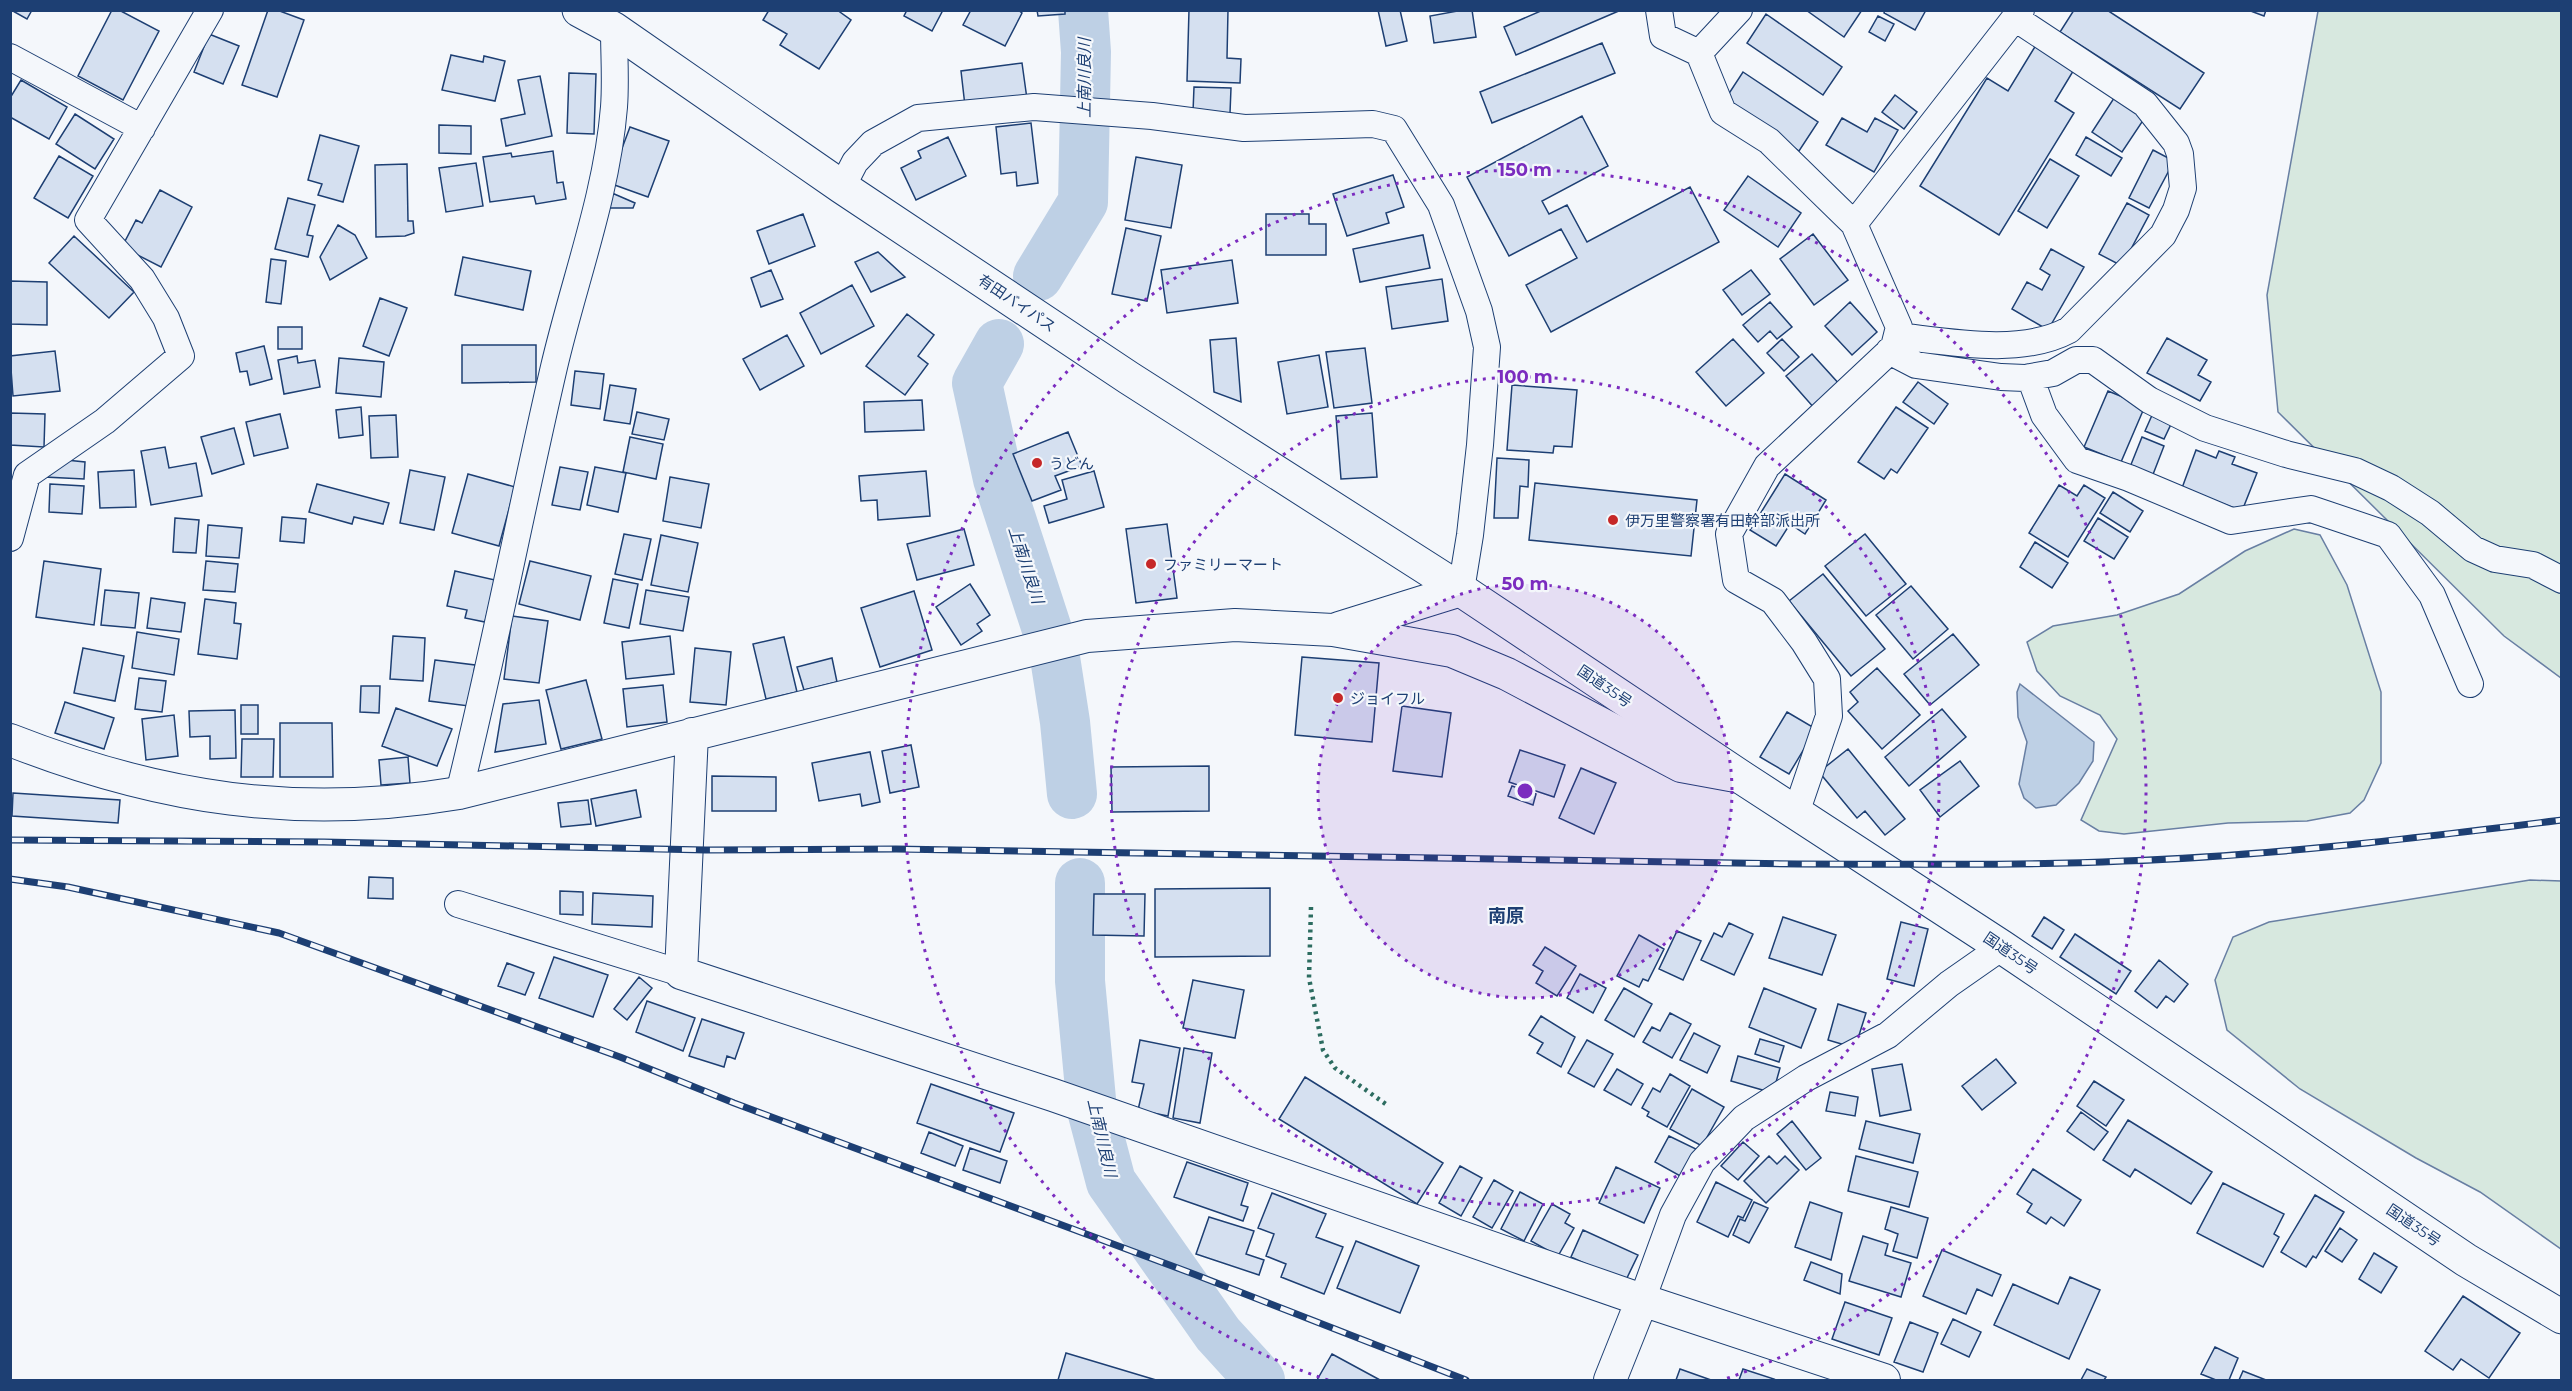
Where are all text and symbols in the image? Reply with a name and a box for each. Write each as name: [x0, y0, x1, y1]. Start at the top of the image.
water label: 上南川良川: [1075, 36, 1094, 118]
text: 150 m: [1498, 159, 1552, 181]
street label: 有田バイパス: [975, 270, 1059, 336]
text: 100 m: [1497, 366, 1553, 388]
place label: うどん: [1049, 454, 1094, 473]
marker: うどん: [1030, 456, 1044, 470]
place label: 伊万里警察署有田幹部派出所: [1625, 511, 1820, 530]
marker: 伊万里警察署有田幹部派出所: [1606, 513, 1620, 527]
water label: 上南川良川: [1005, 524, 1048, 608]
place label: ファミリーマート: [1163, 555, 1283, 574]
marker: ファミリーマート: [1144, 557, 1158, 571]
text: 50 m: [1502, 573, 1548, 595]
street label: 国道35号: [1574, 661, 1636, 711]
place label: ジョイフル: [1350, 689, 1425, 708]
marker: ジョイフル: [1331, 691, 1345, 705]
centre of rings: [1515, 781, 1535, 801]
district label: 南原: [1488, 905, 1524, 927]
street label: 国道35号: [1980, 928, 2042, 978]
water label: 上南川良川: [1084, 1097, 1121, 1181]
street label: 国道35号: [2383, 1200, 2445, 1250]

